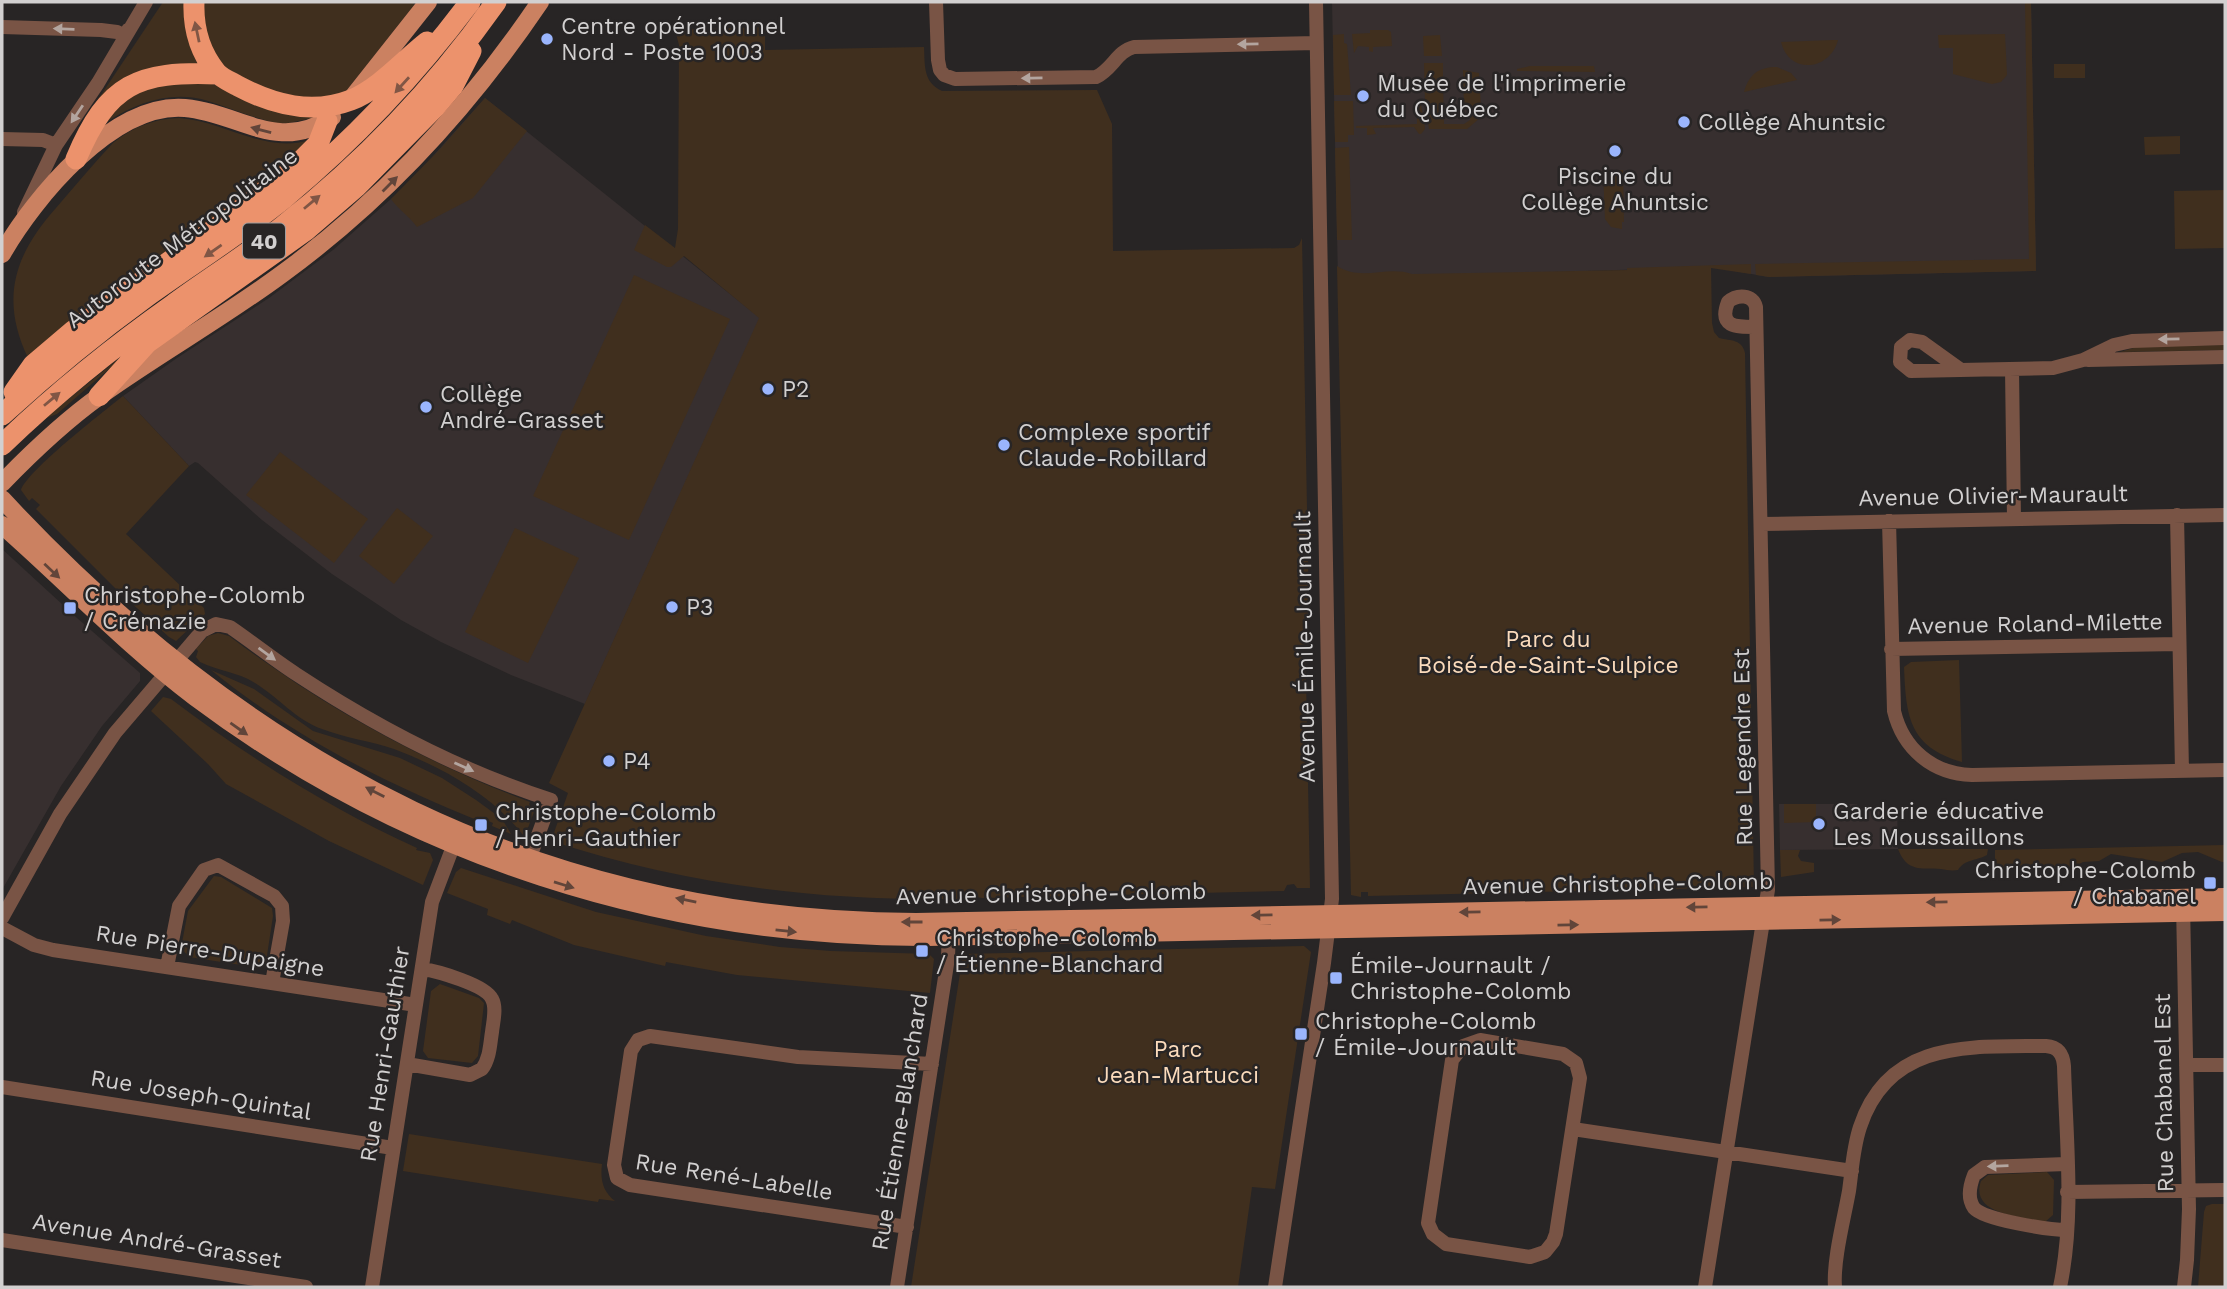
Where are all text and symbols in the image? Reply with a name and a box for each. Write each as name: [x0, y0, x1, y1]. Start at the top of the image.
place label: Centre opérationnel Nord - Poste 1003: [561, 13, 785, 66]
one-way arrow: [191, 21, 202, 43]
one-way arrow: [53, 23, 75, 35]
marker: Centre opérationnel Nord - Poste 1003: [539, 31, 555, 47]
one-way arrow: [1237, 38, 1259, 50]
place label: Musée de l'imprimerie du Québec: [1377, 70, 1627, 123]
one-way arrow: [1021, 72, 1043, 84]
one-way arrow: [394, 76, 410, 94]
marker: Musée de l'imprimerie du Québec: [1355, 88, 1371, 104]
one-way arrow: [71, 104, 84, 123]
place label: Collège Ahuntsic: [1698, 109, 1886, 136]
marker: Collège Ahuntsic: [1676, 114, 1692, 130]
one-way arrow: [250, 124, 271, 134]
street label: Autoroute Métropolitaine: [61, 142, 303, 334]
marker: Piscine du Collège Ahuntsic: [1607, 143, 1623, 159]
place label: Piscine du Collège Ahuntsic: [1521, 163, 1709, 216]
one-way arrow: [382, 176, 398, 192]
one-way arrow: [302, 195, 320, 210]
road number: 40: [243, 224, 285, 258]
one-way arrow: [203, 244, 223, 257]
one-way arrow: [2158, 333, 2180, 344]
place label: P2: [782, 376, 809, 403]
place label: Collège André-Grasset: [440, 381, 604, 434]
marker: P2: [760, 381, 776, 397]
one-way arrow: [43, 391, 61, 407]
marker: Collège André-Grasset: [418, 399, 434, 415]
place label: Complexe sportif Claude-Robillard: [1018, 419, 1211, 472]
marker: Complexe sportif Claude-Robillard: [996, 437, 1012, 453]
street label: Avenue Olivier-Maurault: [1858, 480, 2128, 512]
street label: Avenue Émile-Journault: [1289, 511, 1321, 783]
one-way arrow: [43, 563, 60, 580]
place label: Christophe-Colomb / Crémazie: [84, 582, 306, 635]
place label: P3: [686, 594, 713, 621]
marker: P3: [664, 599, 680, 615]
marker: Christophe-Colomb / Crémazie: [62, 600, 78, 616]
street label: Avenue Roland-Milette: [1907, 608, 2163, 640]
park label: Parc du Boisé-de-Saint-Sulpice: [1417, 626, 1679, 679]
one-way arrow: [258, 647, 276, 661]
street label: Rue Legendre Est: [1728, 648, 1758, 846]
one-way arrow: [230, 722, 248, 736]
place label: P4: [623, 748, 651, 775]
marker: P4: [601, 753, 617, 769]
one-way arrow: [454, 762, 475, 773]
one-way arrow: [365, 787, 385, 798]
place label: Garderie éducative Les Moussaillons: [1833, 798, 2044, 851]
place label: Christophe-Colomb / Henri-Gauthier: [495, 799, 717, 852]
marker: Garderie éducative Les Moussaillons: [1811, 816, 1827, 832]
marker: Christophe-Colomb / Henri-Gauthier: [473, 817, 489, 833]
place label: Christophe-Colomb / Chabanel: [1975, 857, 2196, 910]
street label: Avenue Christophe-Colomb: [1462, 868, 1774, 900]
marker: Christophe-Colomb / Chabanel: [2202, 875, 2218, 891]
street label: Avenue Christophe-Colomb: [895, 878, 1207, 910]
one-way arrow: [553, 880, 574, 891]
one-way arrow: [675, 895, 697, 906]
one-way arrow: [1925, 897, 1947, 908]
one-way arrow: [1686, 902, 1708, 913]
one-way arrow: [1459, 906, 1481, 917]
one-way arrow: [1251, 910, 1273, 921]
one-way arrow: [1820, 914, 1842, 926]
one-way arrow: [901, 916, 923, 928]
one-way arrow: [1557, 919, 1579, 931]
street label: Rue Pierre-Dupaigne: [94, 920, 326, 982]
one-way arrow: [775, 925, 797, 936]
place label: Christophe-Colomb / Étienne-Blanchard: [936, 925, 1164, 978]
marker: Christophe-Colomb / Étienne-Blanchard: [914, 943, 930, 959]
street label: Rue Henri-Gauthier: [355, 944, 415, 1164]
place label: Émile-Journault / Christophe-Colomb: [1350, 952, 1572, 1005]
marker: Émile-Journault / Christophe-Colomb: [1328, 970, 1344, 986]
street label: Rue Étienne-Blanchard: [866, 992, 934, 1252]
street label: Rue Chabanel Est: [2149, 993, 2179, 1193]
place label: Christophe-Colomb / Émile-Journault: [1315, 1008, 1537, 1061]
marker: Christophe-Colomb / Émile-Journault: [1293, 1026, 1309, 1042]
park label: Parc Jean-Martucci: [1097, 1036, 1259, 1089]
street label: Rue Joseph-Quintal: [89, 1064, 313, 1126]
street label: Rue René-Labelle: [633, 1148, 835, 1206]
one-way arrow: [1987, 1161, 2009, 1172]
street label: Avenue André-Grasset: [31, 1208, 284, 1274]

